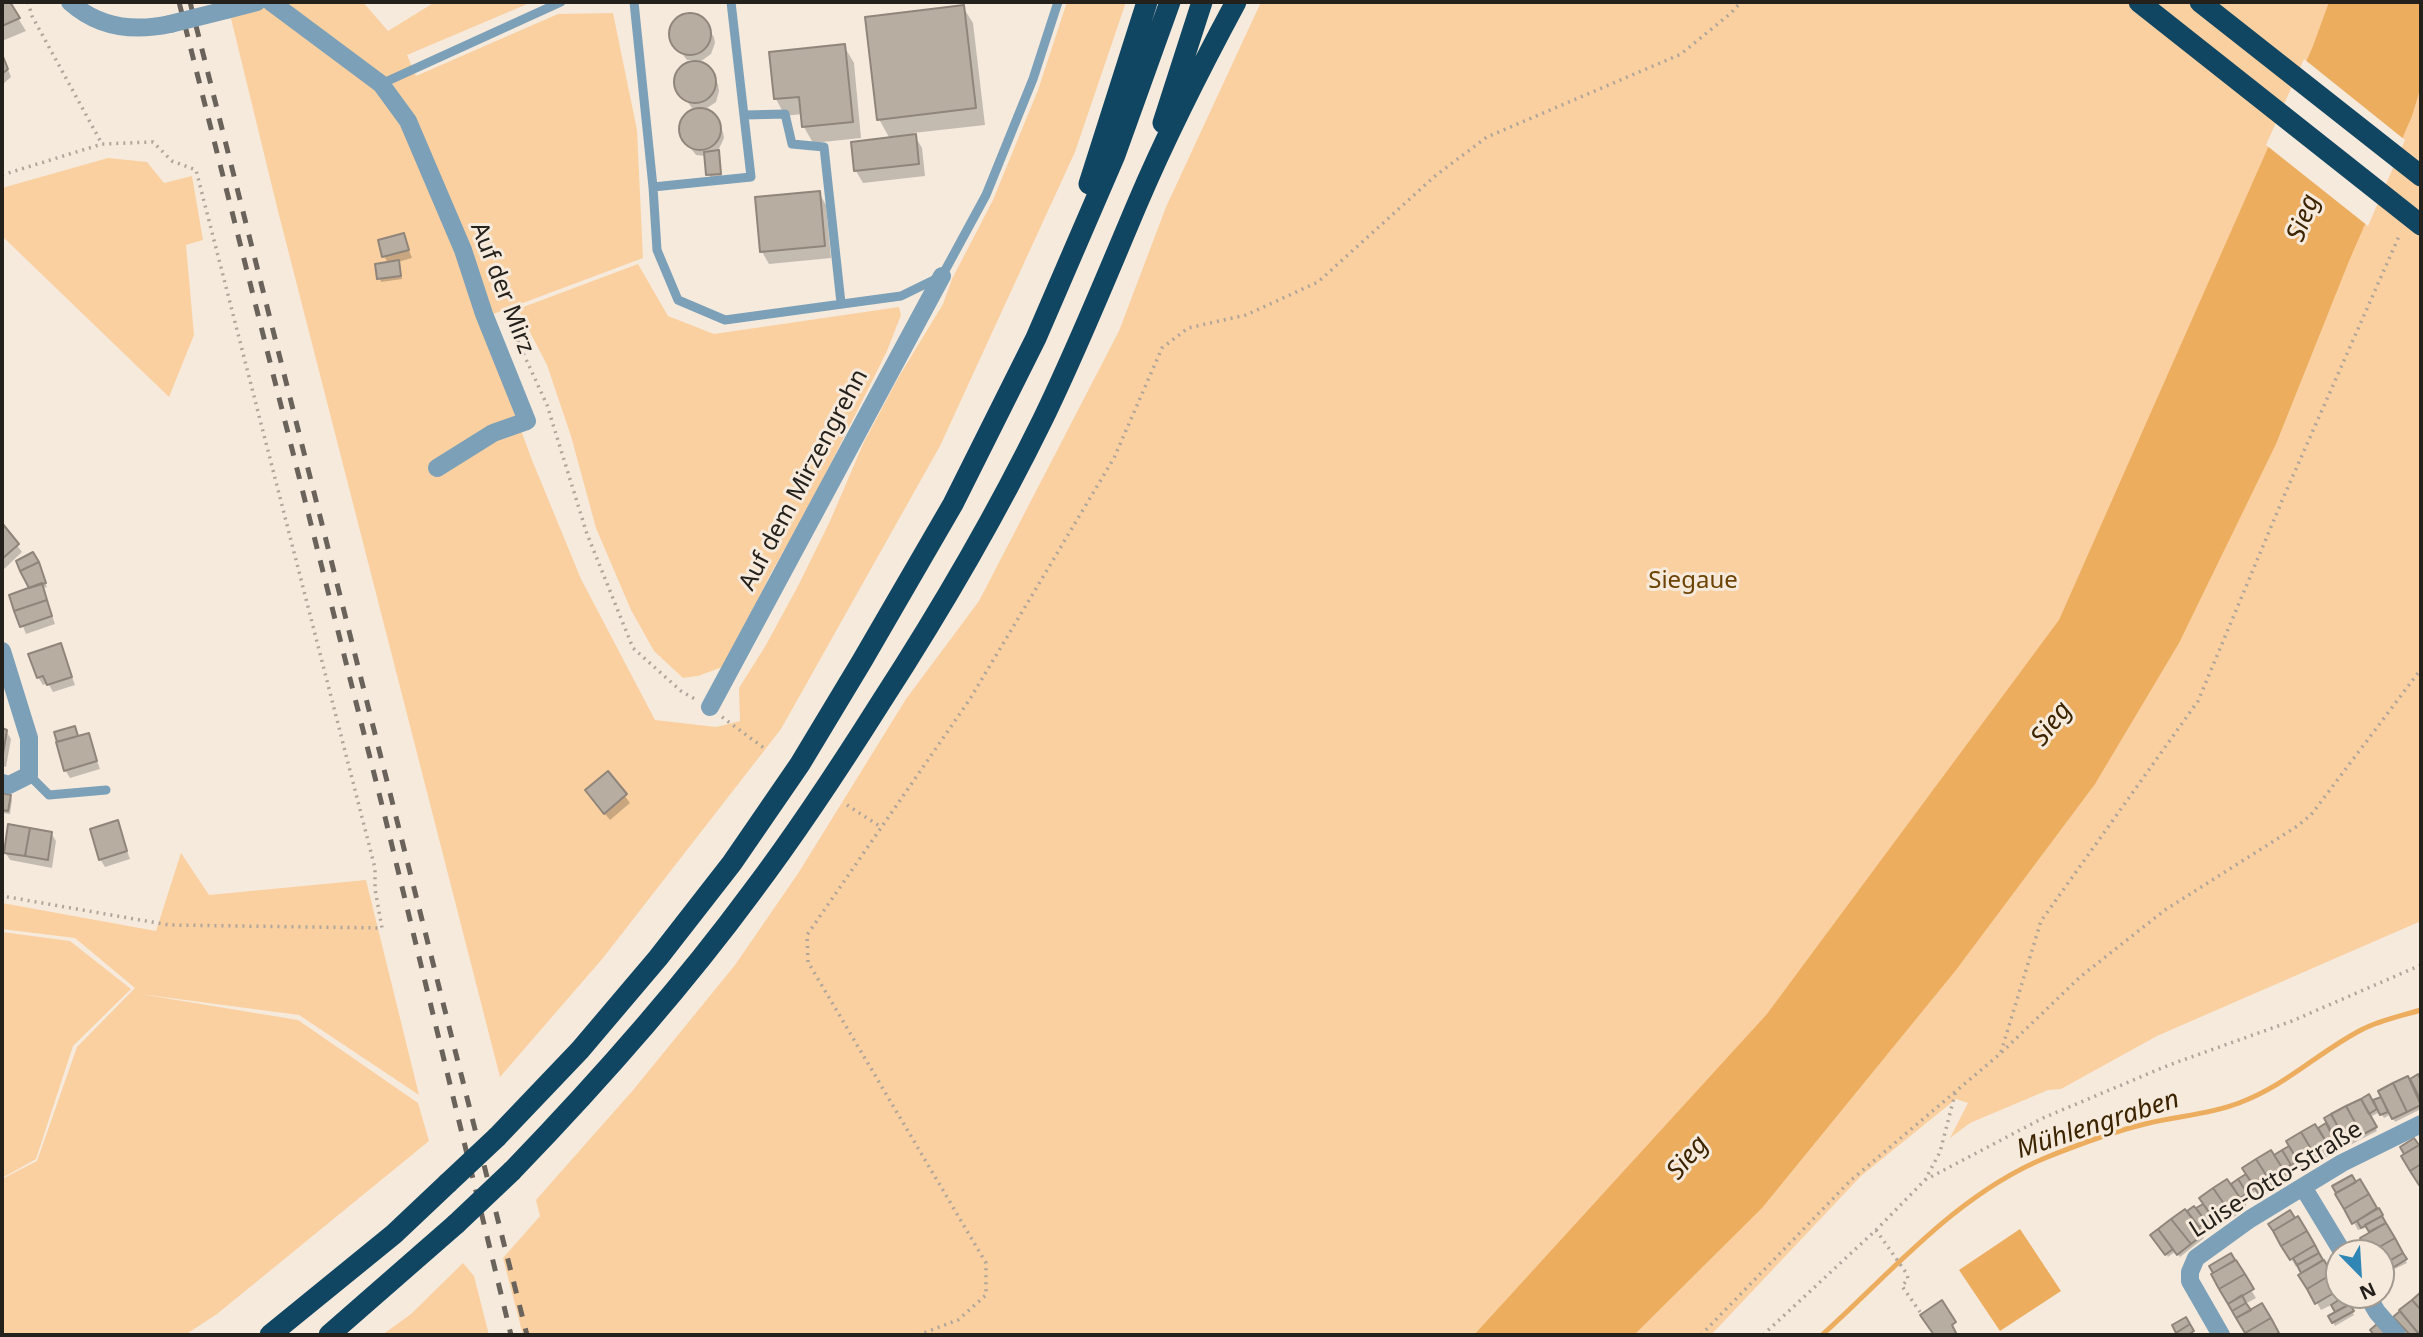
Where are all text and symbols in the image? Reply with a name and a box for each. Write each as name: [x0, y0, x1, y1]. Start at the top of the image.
water label: Sieg: [2281, 190, 2327, 246]
street label: Auf der Mirz: [464, 218, 540, 358]
street label: Auf dem Mirzengrehn: [733, 364, 875, 596]
park label: Siegaue: [1648, 567, 1738, 595]
water label: Sieg: [2025, 696, 2079, 752]
water label: Mühlengraben: [2013, 1084, 2183, 1166]
street label: Luise-Otto-Straße: [2184, 1115, 2368, 1245]
water label: Sieg: [1661, 1130, 1715, 1186]
north arrow: [2325, 1239, 2395, 1309]
text: N: [2355, 1276, 2380, 1306]

